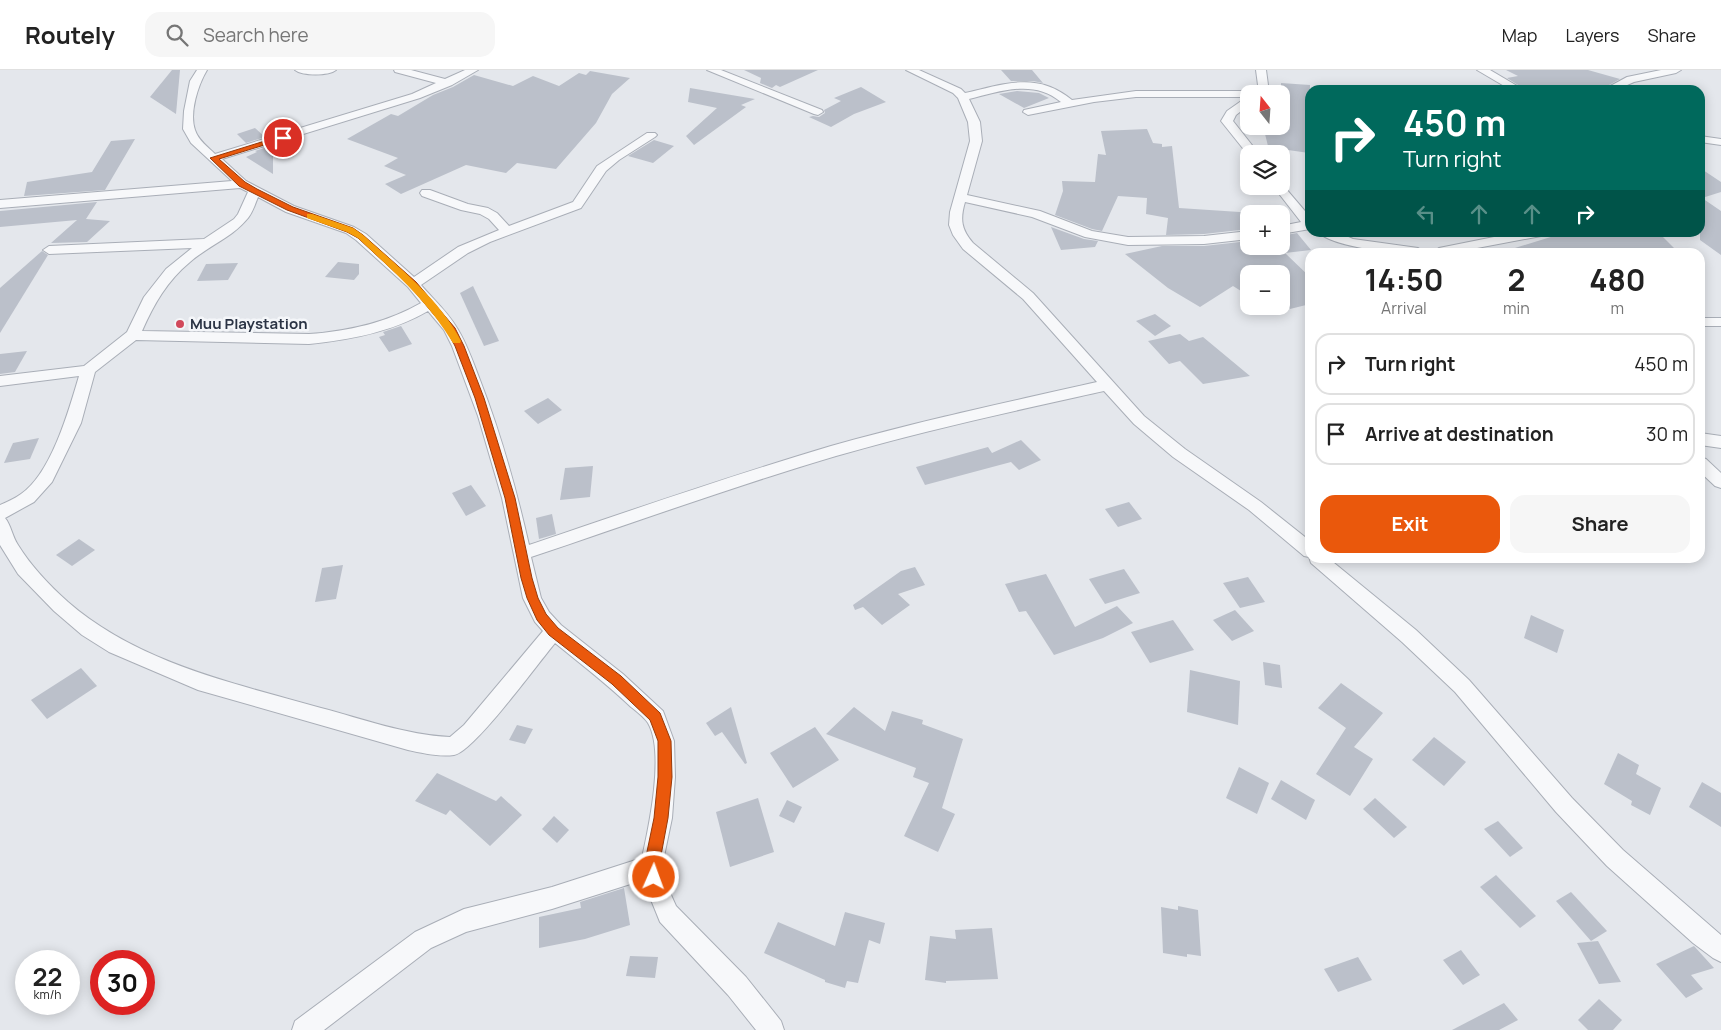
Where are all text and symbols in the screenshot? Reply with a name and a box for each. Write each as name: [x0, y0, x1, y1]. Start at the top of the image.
search box: [145, 12, 495, 57]
text: Routely: [25, 18, 115, 51]
icon: search: [163, 21, 191, 49]
text: Search here: [203, 22, 309, 48]
text: Map: [1502, 23, 1537, 47]
text: Layers: [1565, 23, 1619, 47]
text: Share: [1647, 23, 1696, 47]
north arrow: [1240, 85, 1290, 135]
map controls: [1240, 85, 1290, 315]
text: 450 m: [1403, 99, 1506, 147]
icon: right: [1320, 105, 1385, 170]
pin: [262, 117, 304, 159]
icon: arrive: [269, 124, 297, 152]
text: Turn right: [1403, 144, 1501, 174]
button: layers: [1240, 145, 1290, 195]
icon: left: [1412, 200, 1440, 228]
icon: ahead: [1465, 200, 1493, 228]
icon: ahead: [1518, 200, 1546, 228]
icon: right: [1571, 200, 1599, 228]
button: +: [1240, 205, 1290, 255]
text: 14:50: [1364, 259, 1443, 300]
text: 2: [1507, 259, 1525, 300]
text: 480: [1589, 259, 1646, 300]
button: −: [1240, 265, 1290, 315]
text: Arrival: [1381, 297, 1427, 319]
text: min: [1503, 297, 1530, 319]
text: m: [1611, 297, 1624, 319]
place label: Muu Playstation: [190, 313, 308, 334]
marker: Muu Playstation: [174, 318, 186, 330]
icon: right: [1322, 350, 1350, 378]
text: Turn right: [1365, 351, 1455, 377]
text: 450 m: [1634, 351, 1688, 377]
icon: arrive: [1322, 420, 1350, 448]
text: Arrive at destination: [1365, 421, 1554, 447]
text: 30 m: [1646, 421, 1688, 447]
button: Exit: [1320, 495, 1500, 553]
button: Share: [1510, 495, 1690, 553]
position arrow: [627, 850, 679, 902]
speed limit sign: 30: [90, 950, 155, 1015]
text: 22: [33, 959, 62, 994]
text: km/h: [34, 986, 61, 1003]

